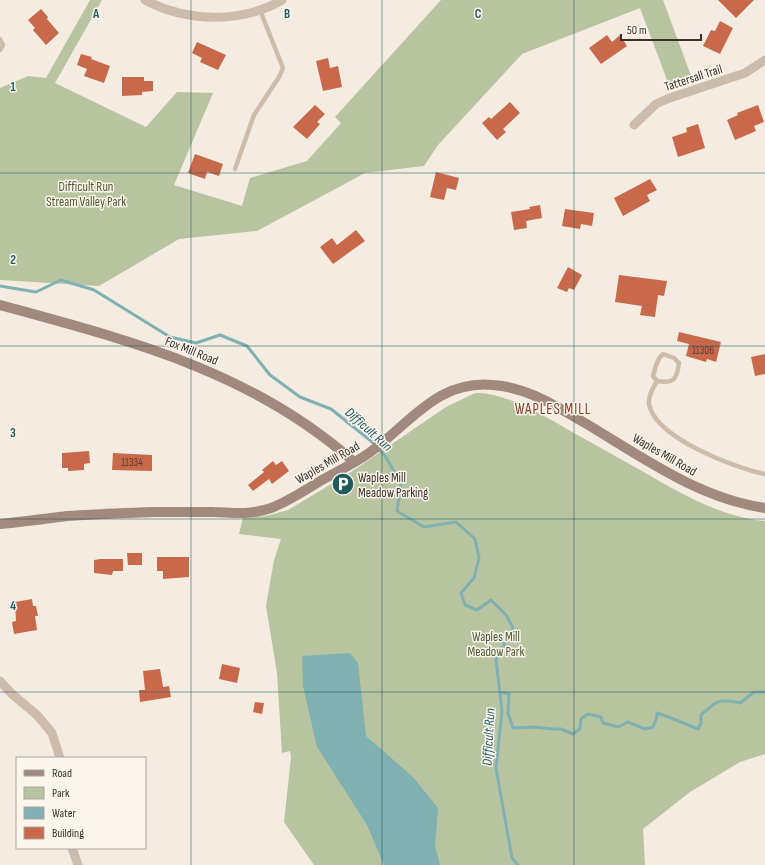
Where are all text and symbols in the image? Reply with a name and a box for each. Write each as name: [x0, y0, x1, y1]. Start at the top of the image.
text: A: [92, 6, 100, 22]
text: B: [284, 6, 290, 22]
text: C: [475, 6, 482, 22]
scale bar: [621, 16, 701, 42]
text: 50 m: [627, 23, 647, 38]
street label: Tattersall Trail: [662, 61, 724, 95]
text: 1: [10, 79, 16, 95]
park label: Difficult Run Stream Valley Park: [46, 179, 126, 210]
text: 2: [10, 252, 16, 268]
street label: Fox Mill Road: [163, 333, 220, 369]
house number: 11306: [692, 344, 714, 357]
district label: WAPLES MILL: [515, 400, 591, 419]
water label: Difficult Run: [342, 404, 396, 455]
text: 3: [10, 425, 16, 441]
street label: Waples Mill Road: [630, 430, 699, 480]
street label: Waples Mill Road: [293, 438, 362, 488]
house number: 11334: [121, 456, 143, 469]
place label: Waples Mill Meadow Parking: [358, 470, 428, 501]
parking icon: Waples Mill Meadow Parking: [330, 471, 356, 497]
text: 4: [10, 598, 16, 614]
park label: Waples Mill Meadow Park: [467, 629, 525, 660]
water label: Difficult Run: [478, 708, 499, 766]
legend: [16, 757, 146, 849]
text: Road: [52, 766, 72, 781]
text: Park: [52, 786, 70, 801]
text: Water: [52, 806, 76, 821]
text: Building: [52, 826, 84, 841]

